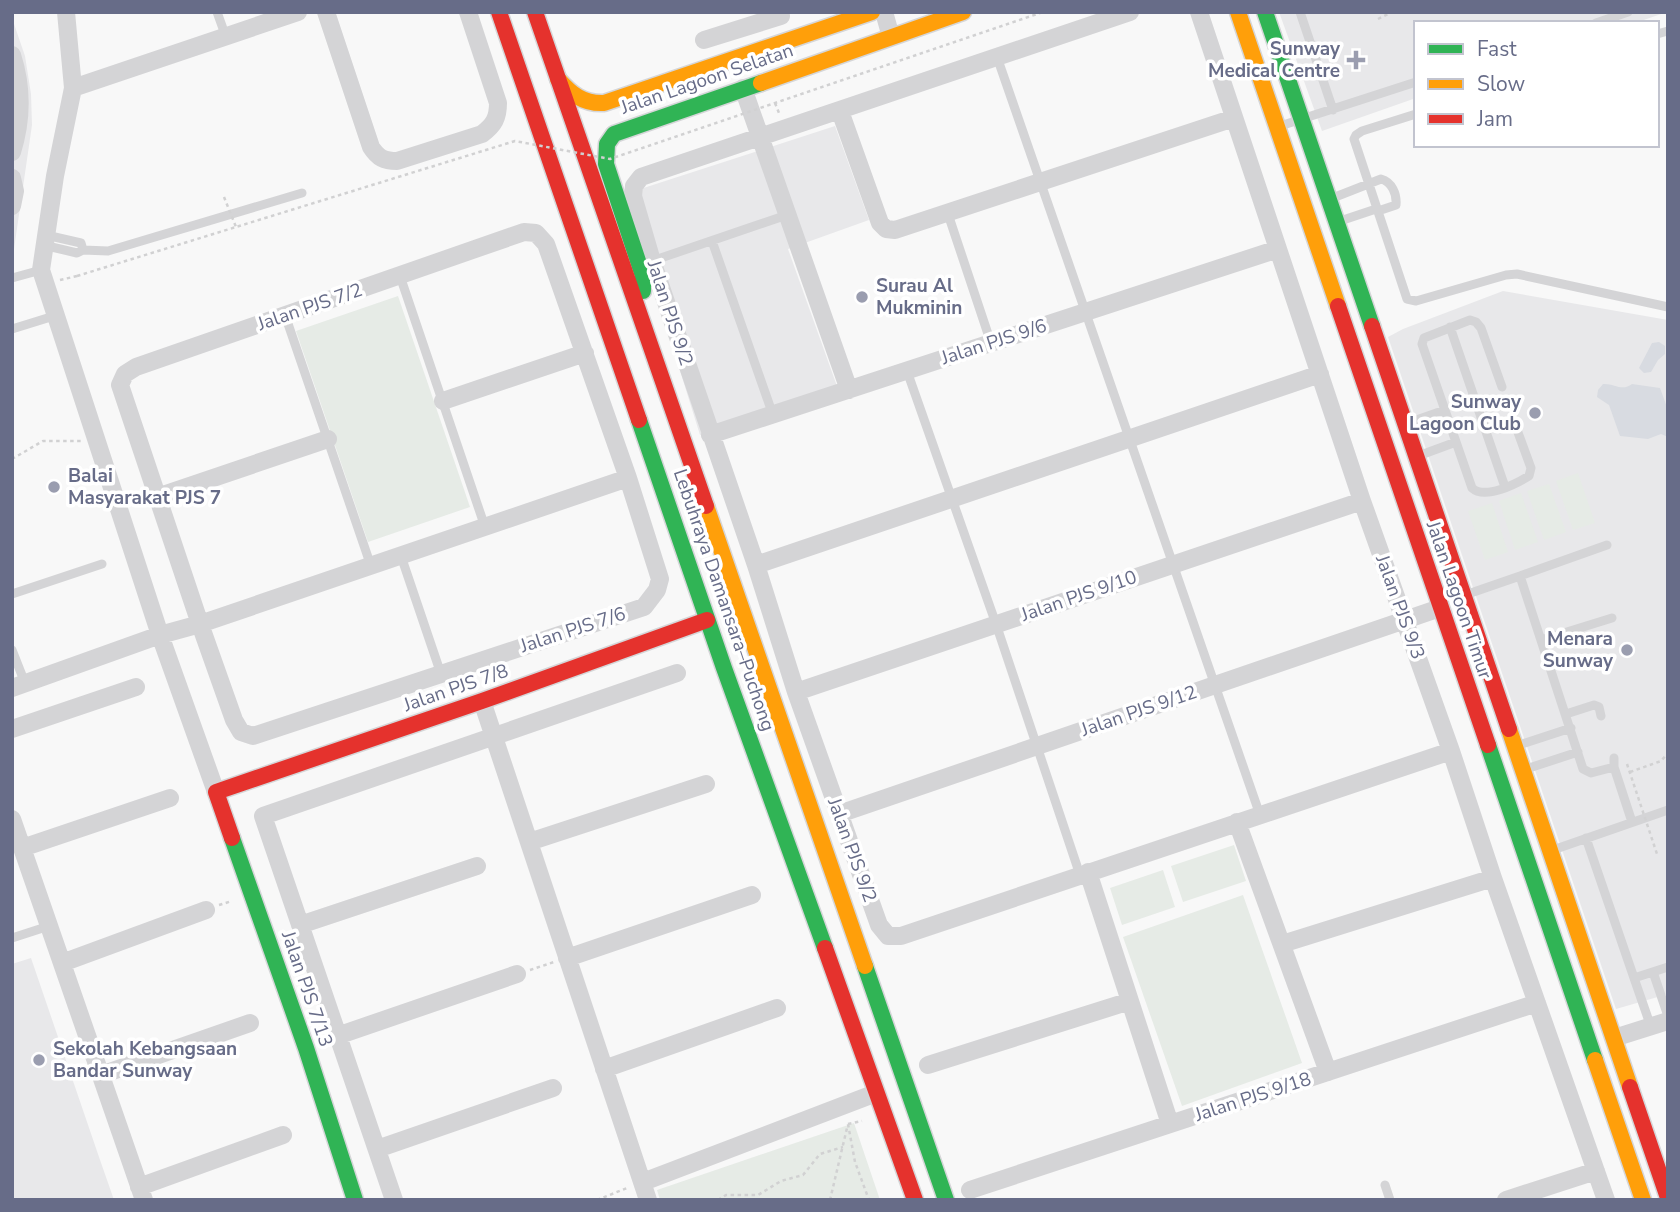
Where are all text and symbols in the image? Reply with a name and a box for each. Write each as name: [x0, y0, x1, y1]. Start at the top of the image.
legend: [1414, 21, 1659, 147]
text: Fast: [1477, 35, 1517, 63]
place label: Sunway Medical Centre: [1208, 36, 1341, 84]
street label: Jalan Lagoon Selatan: [616, 37, 797, 121]
marker: Sunway Medical Centre: [1346, 50, 1366, 70]
text: Slow: [1477, 70, 1526, 98]
text: Jam: [1476, 105, 1513, 133]
street label: Jalan PJS 9/2: [640, 256, 699, 369]
place label: Surau Al Mukminin: [876, 273, 962, 321]
street label: Jalan PJS 7/2: [253, 277, 366, 337]
marker: Surau Al Mukminin: [854, 289, 870, 305]
street label: Jalan PJS 9/6: [937, 313, 1050, 372]
place label: Sunway Lagoon Club: [1409, 389, 1522, 437]
marker: Sunway Lagoon Club: [1527, 405, 1543, 421]
place label: Balai Masyarakat PJS 7: [68, 463, 221, 511]
street label: Lebuhraya Damansara–Puchong: [667, 466, 781, 734]
marker: Balai Masyarakat PJS 7: [46, 479, 62, 495]
street label: Jalan Lagoon Timur: [1419, 517, 1498, 683]
street label: Jalan PJS 9/3: [1369, 550, 1431, 663]
street label: Jalan PJS 9/10: [1017, 564, 1140, 628]
street label: Jalan PJS 7/6: [516, 601, 629, 660]
place label: Menara Sunway: [1543, 626, 1614, 674]
marker: Menara Sunway: [1619, 642, 1635, 658]
street label: Jalan PJS 7/8: [399, 658, 512, 718]
street label: Jalan PJS 9/12: [1077, 679, 1200, 743]
street label: Jalan PJS 9/2: [821, 793, 883, 906]
street label: Jalan PJS 7/13: [275, 927, 339, 1050]
place label: Sekolah Kebangsaan Bandar Sunway: [53, 1036, 237, 1084]
marker: Sekolah Kebangsaan Bandar Sunway: [31, 1052, 47, 1068]
street label: Jalan PJS 9/18: [1191, 1066, 1314, 1128]

